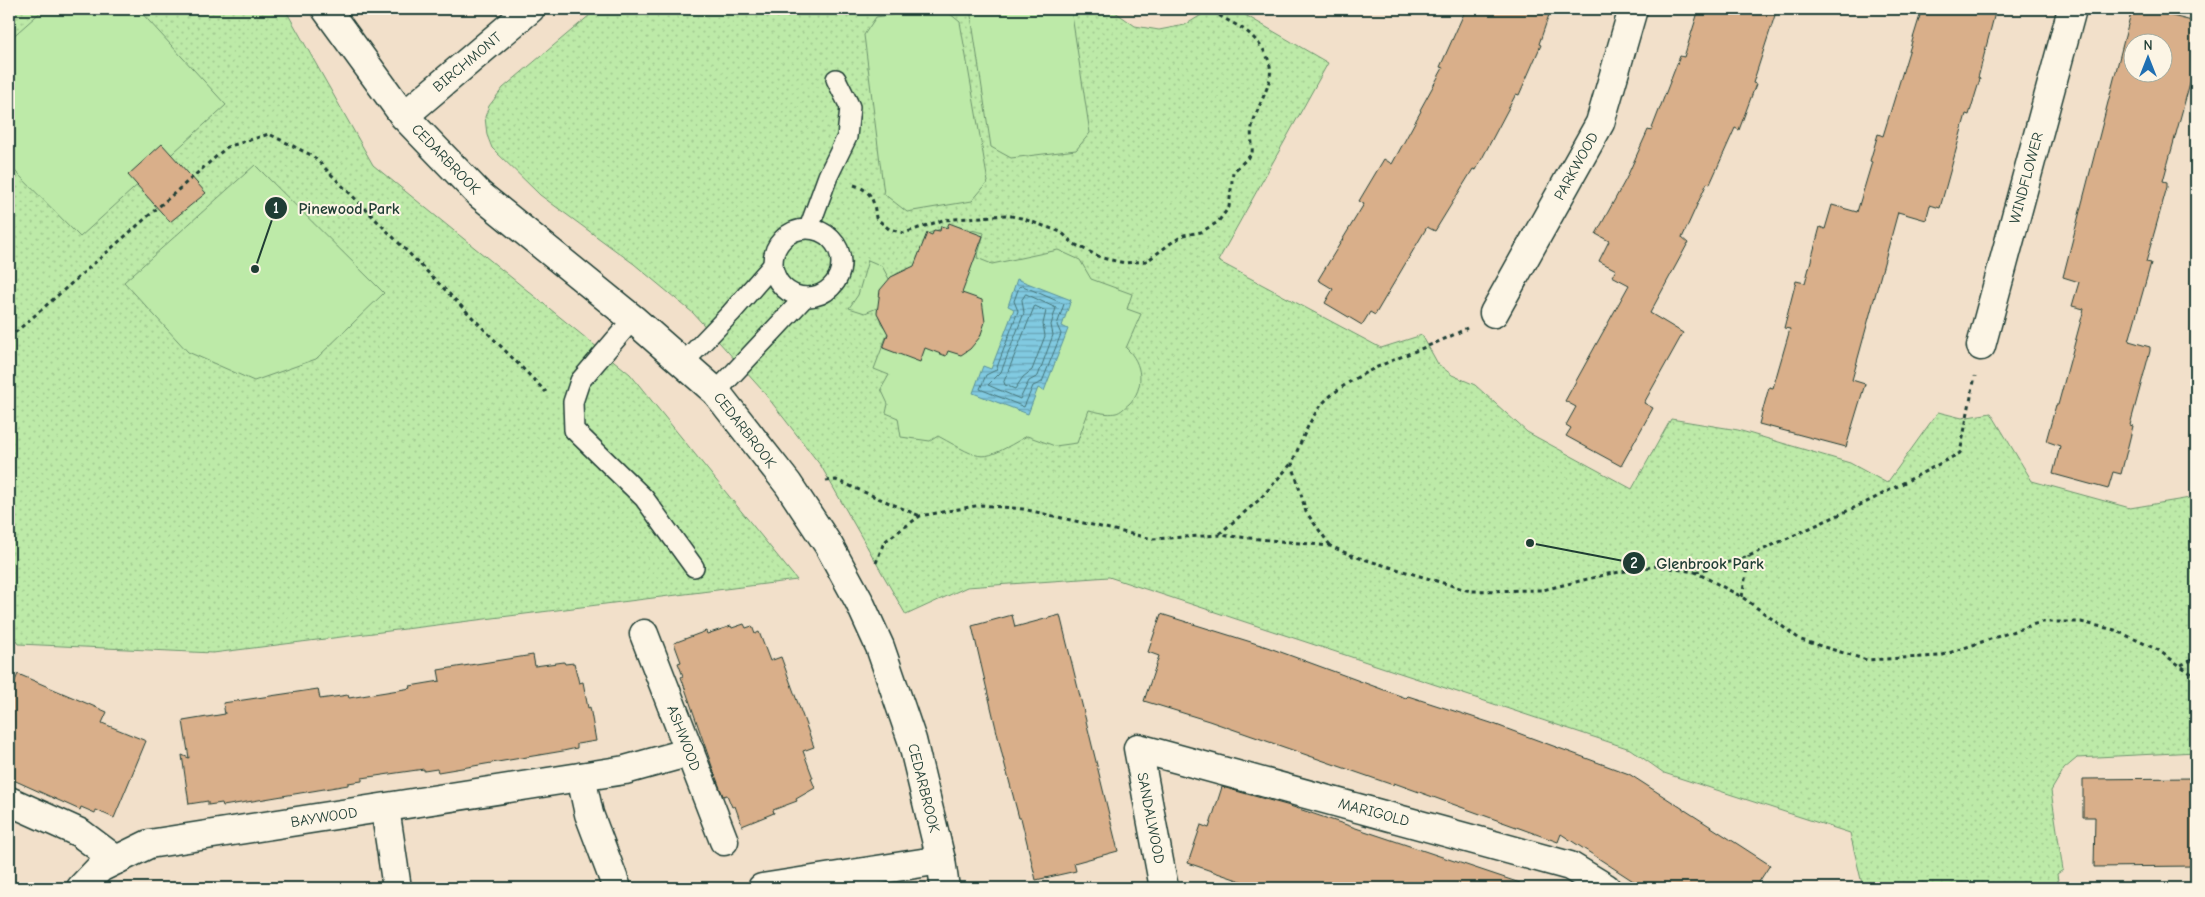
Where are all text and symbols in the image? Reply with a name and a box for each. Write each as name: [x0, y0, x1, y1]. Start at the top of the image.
street label: BIRCHMONT: [429, 28, 505, 96]
north arrow: [2122, 32, 2172, 82]
text: N: [2143, 37, 2153, 54]
street label: CEDARBROOK: [408, 120, 485, 199]
street label: PARKWOOD: [1550, 129, 1602, 203]
street label: WINDFLOWER: [2005, 130, 2047, 226]
callout: Pinewood Park: [263, 193, 409, 224]
text: 1: [273, 199, 279, 217]
text: Pinewood Park: [298, 200, 400, 218]
street label: CEDARBROOK: [710, 388, 781, 472]
callout: Glenbrook Park: [1622, 548, 1774, 579]
text: 2: [1630, 554, 1638, 572]
text: Glenbrook Park: [1656, 555, 1764, 573]
street label: ASHWOOD: [663, 703, 705, 773]
street label: CEDARBROOK: [904, 742, 944, 835]
street label: SANDALWOOD: [1133, 771, 1169, 865]
street label: MARIGOLD: [1336, 794, 1412, 830]
street label: BAYWOOD: [289, 803, 359, 831]

